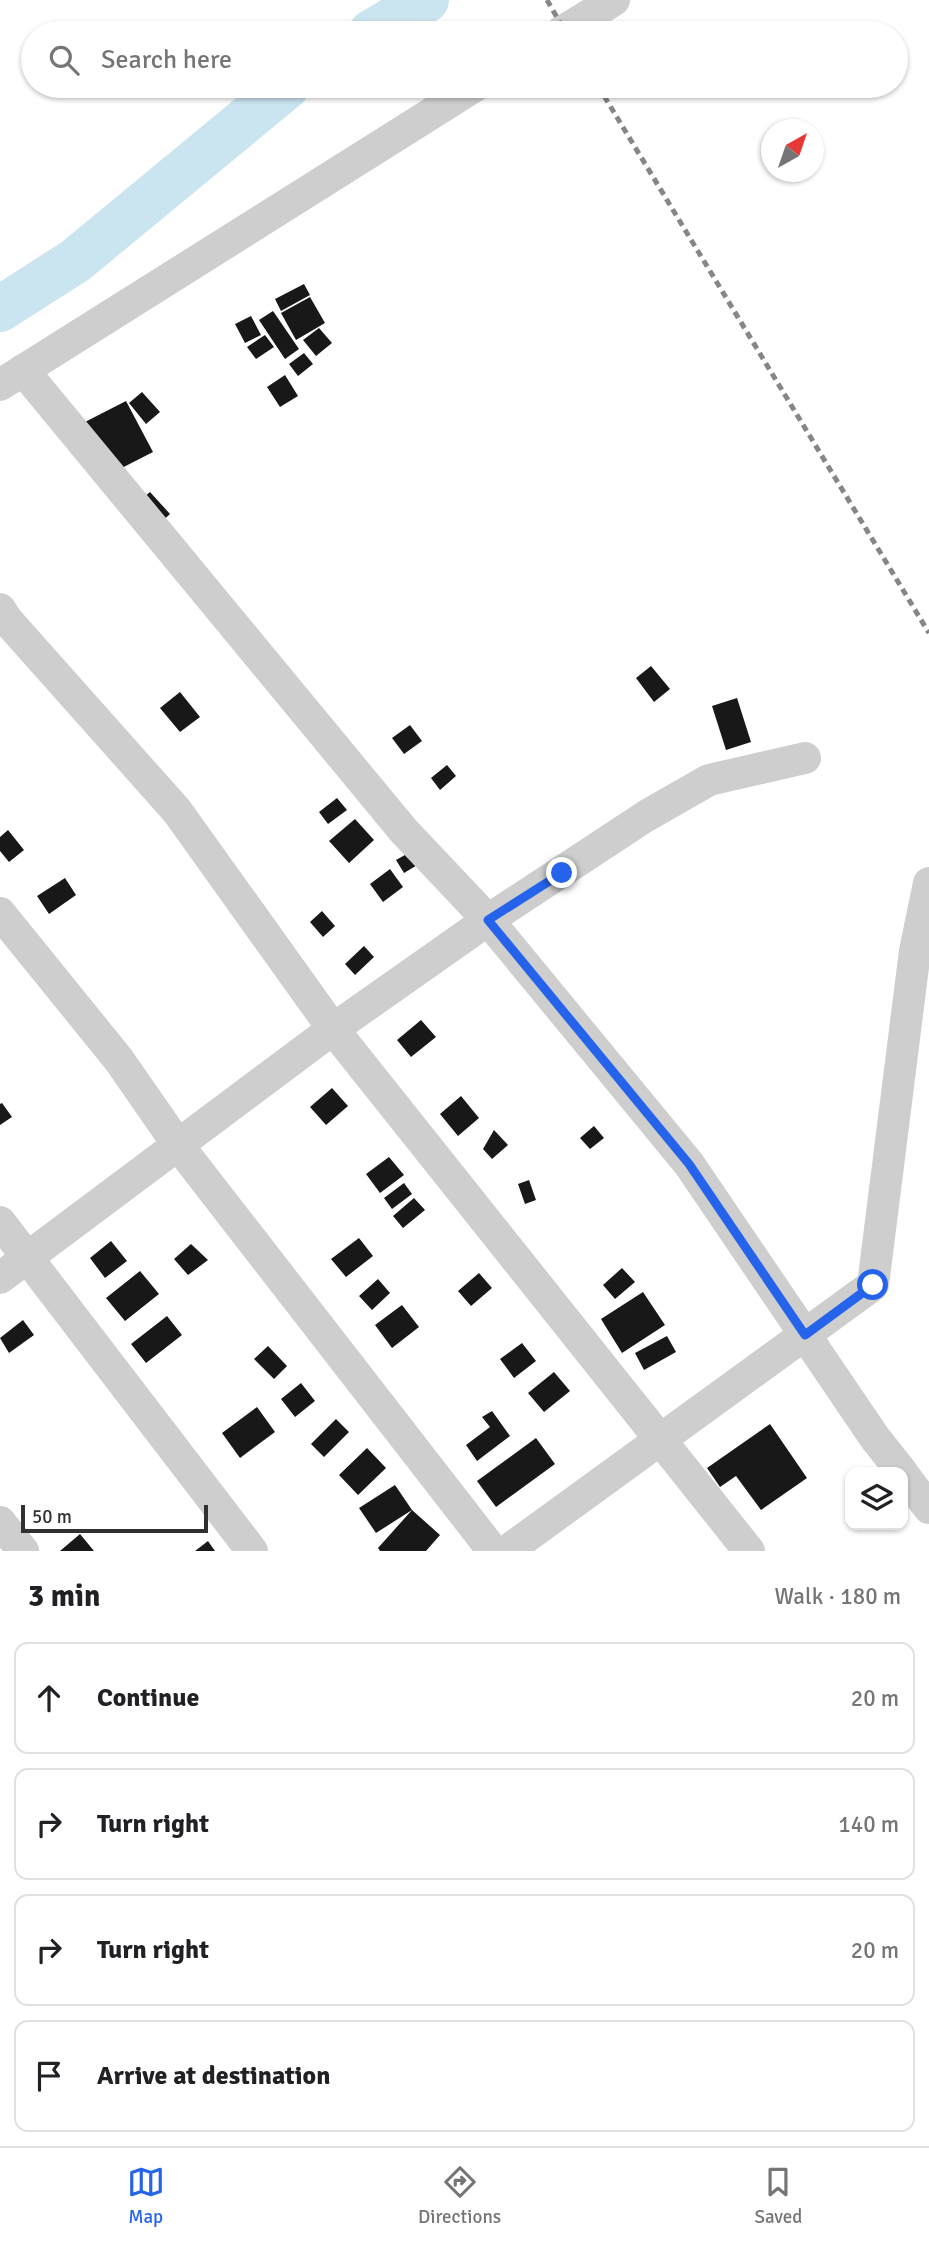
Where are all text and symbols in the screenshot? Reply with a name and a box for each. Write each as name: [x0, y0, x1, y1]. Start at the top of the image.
search box: [21, 21, 908, 98]
icon: search: [45, 41, 83, 79]
text: Search here: [101, 44, 232, 76]
north arrow: [761, 119, 824, 182]
route end: [546, 857, 577, 888]
route start: [857, 1269, 888, 1300]
map controls: [845, 1467, 908, 1530]
button: layers: [845, 1467, 908, 1530]
scale bar: [21, 1502, 208, 1534]
text: 50 m: [32, 1505, 72, 1529]
text: 3 min: [28, 1578, 100, 1615]
text: Walk · 180 m: [775, 1582, 901, 1611]
icon: ahead: [30, 1679, 68, 1717]
text: Continue: [97, 1682, 199, 1714]
text: 20 m: [851, 1684, 899, 1713]
icon: right: [30, 1805, 68, 1843]
text: Turn right: [97, 1808, 209, 1840]
text: 140 m: [838, 1810, 899, 1839]
icon: right: [30, 1931, 68, 1969]
text: Turn right: [97, 1934, 209, 1966]
text: 20 m: [851, 1936, 899, 1965]
icon: arrive: [30, 2057, 68, 2095]
text: Arrive at destination: [97, 2060, 330, 2092]
tab: Map: [127, 2163, 165, 2229]
tab: Directions: [418, 2163, 501, 2229]
tab: Saved: [754, 2163, 802, 2229]

